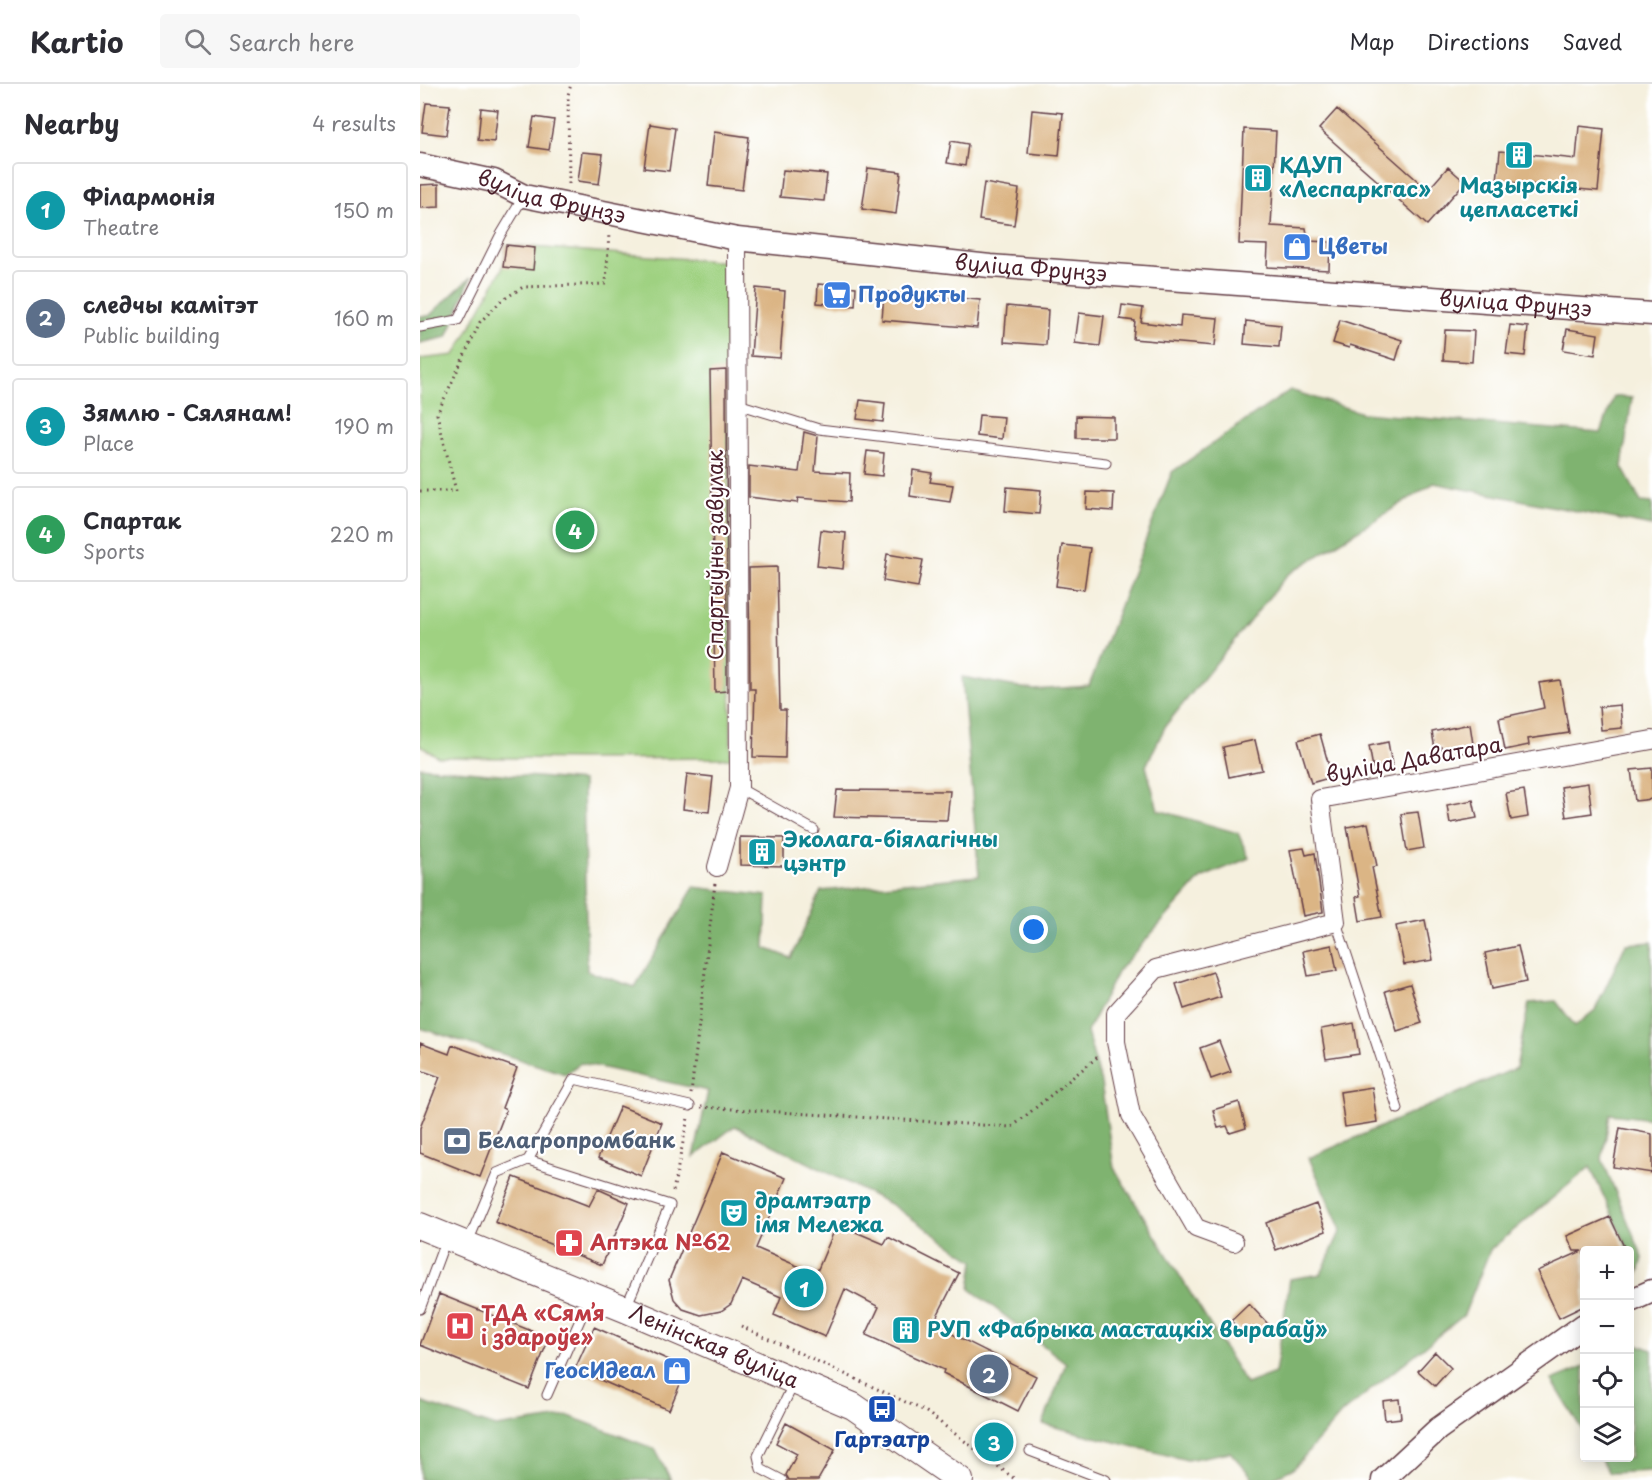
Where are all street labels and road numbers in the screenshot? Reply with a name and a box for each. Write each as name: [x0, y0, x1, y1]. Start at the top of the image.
street label: вуліца Фрунзэ: [475, 160, 629, 230]
street label: вуліца Фрунзэ: [953, 244, 1109, 288]
street label: вуліца Фрунзэ: [1438, 281, 1593, 324]
street label: Спартыўны завулак: [698, 449, 730, 660]
street label: вуліца Даватара: [1323, 727, 1505, 789]
street label: Ленінская вуліца: [625, 1295, 805, 1395]

